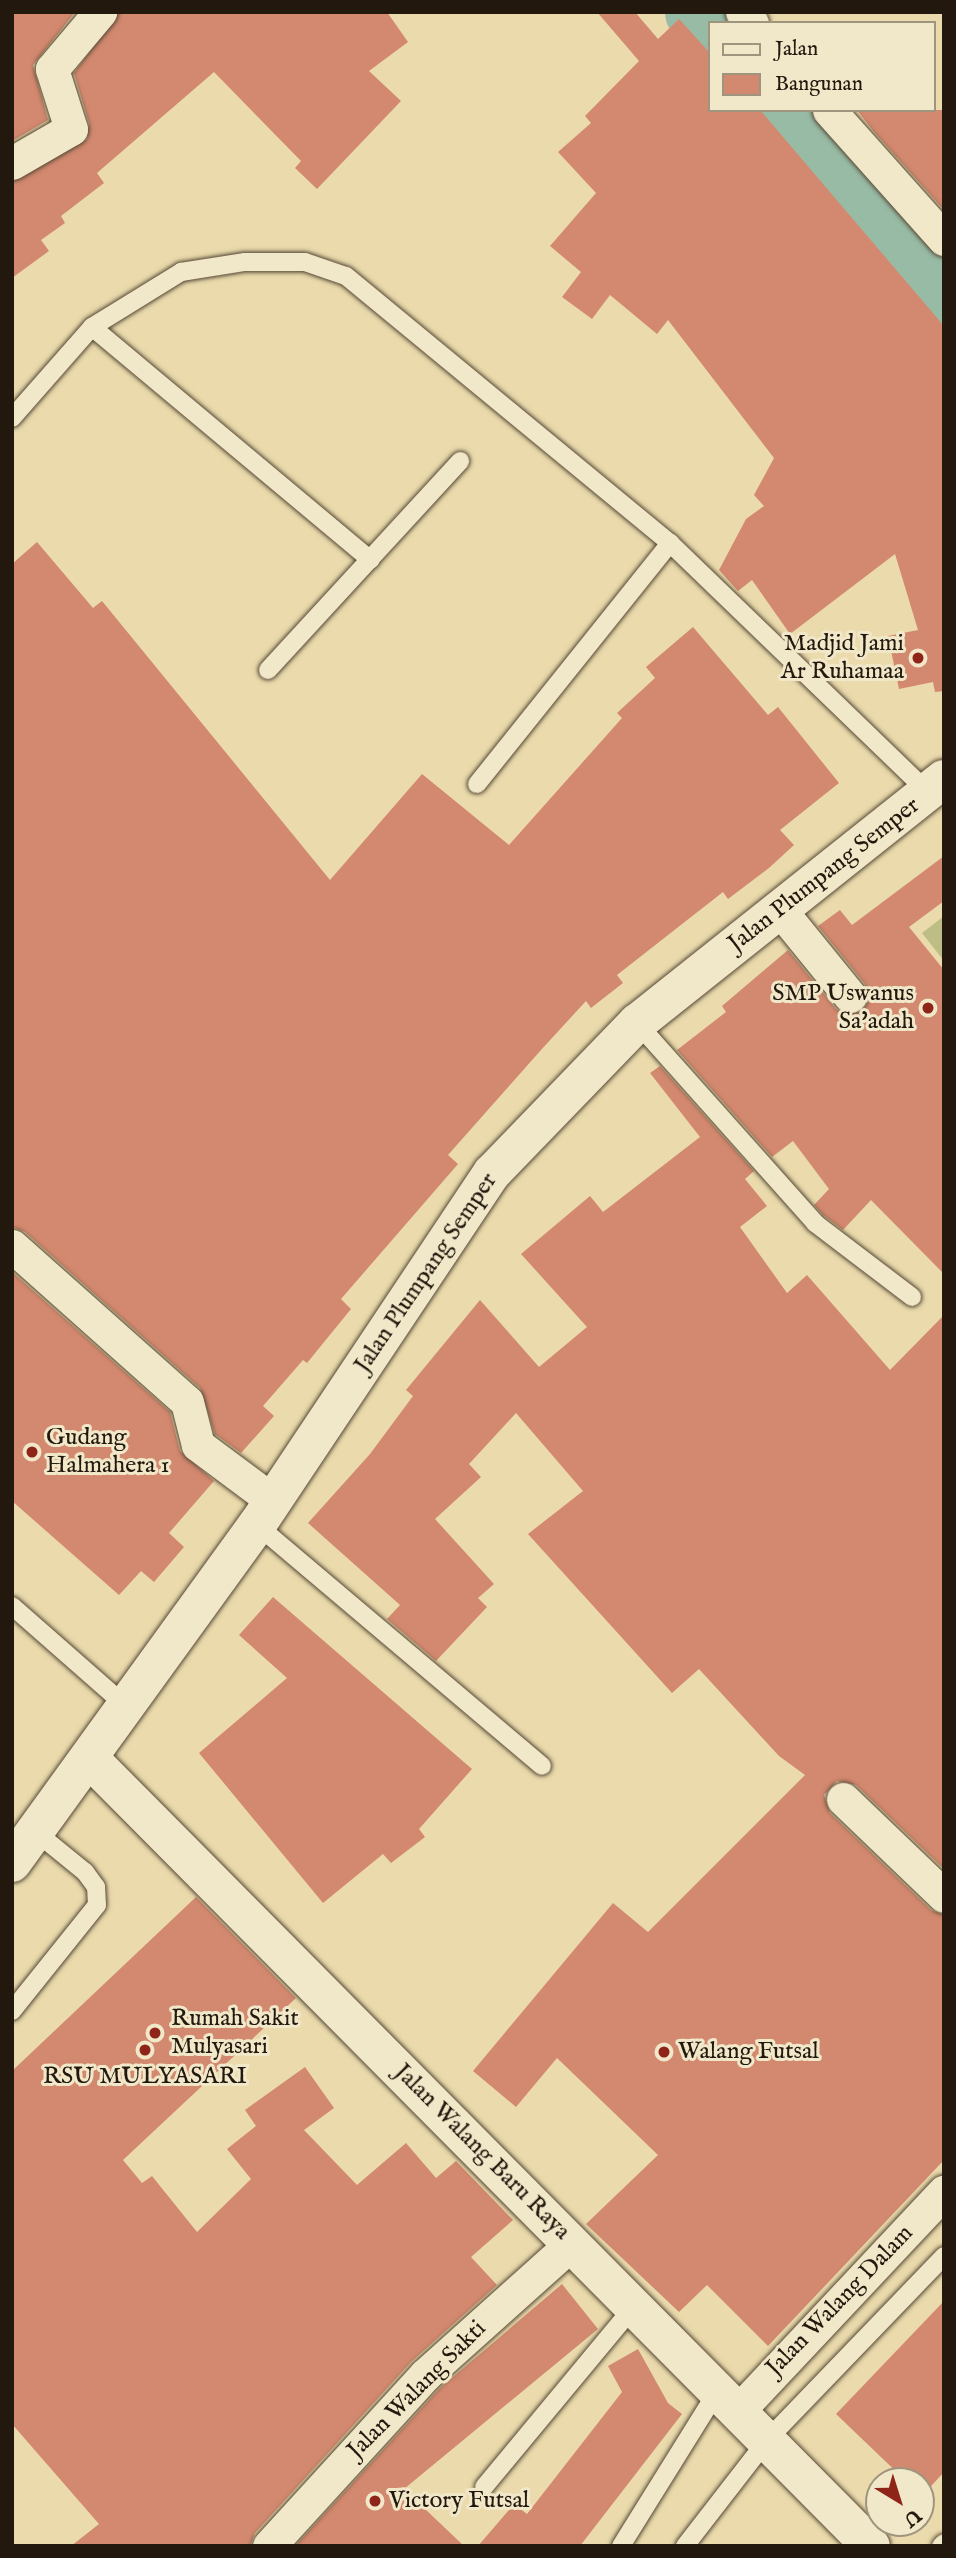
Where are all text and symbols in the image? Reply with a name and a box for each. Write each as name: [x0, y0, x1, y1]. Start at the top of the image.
legend: [708, 21, 935, 112]
text: Jalan: [775, 36, 818, 63]
text: Bangunan: [775, 71, 863, 98]
place label: Madjid Jami Ar Ruhamaa: [781, 630, 904, 686]
marker: Madjid Jami Ar Ruhamaa: [910, 650, 926, 666]
street label: Jalan Plumpang Semper: [723, 791, 925, 959]
place label: SMP Uswanus Sa'adah: [772, 980, 914, 1036]
marker: SMP Uswanus Sa'adah: [920, 1000, 936, 1016]
street label: Jalan Plumpang Semper: [348, 1168, 504, 1378]
place label: Gudang Halmahera 1: [46, 1424, 170, 1480]
marker: Gudang Halmahera 1: [24, 1444, 40, 1460]
place label: Rumah Sakit Mulyasari: [171, 2005, 299, 2061]
marker: Rumah Sakit Mulyasari: [145, 2023, 165, 2043]
place label: Walang Futsal: [678, 2038, 819, 2066]
marker: RSU MULYASARI: [135, 2040, 155, 2060]
marker: Walang Futsal: [656, 2044, 672, 2060]
street label: Jalan Walang Baru Raya: [388, 2058, 576, 2246]
place label: RSU MULYASARI: [43, 2063, 247, 2091]
street label: Jalan Walang Dalam: [760, 2219, 920, 2383]
street label: Jalan Walang Sakti: [342, 2315, 492, 2465]
north arrow: [865, 2467, 935, 2537]
place label: Victory Futsal: [389, 2487, 529, 2515]
marker: Victory Futsal: [367, 2493, 383, 2509]
text: U: [898, 2503, 925, 2531]

